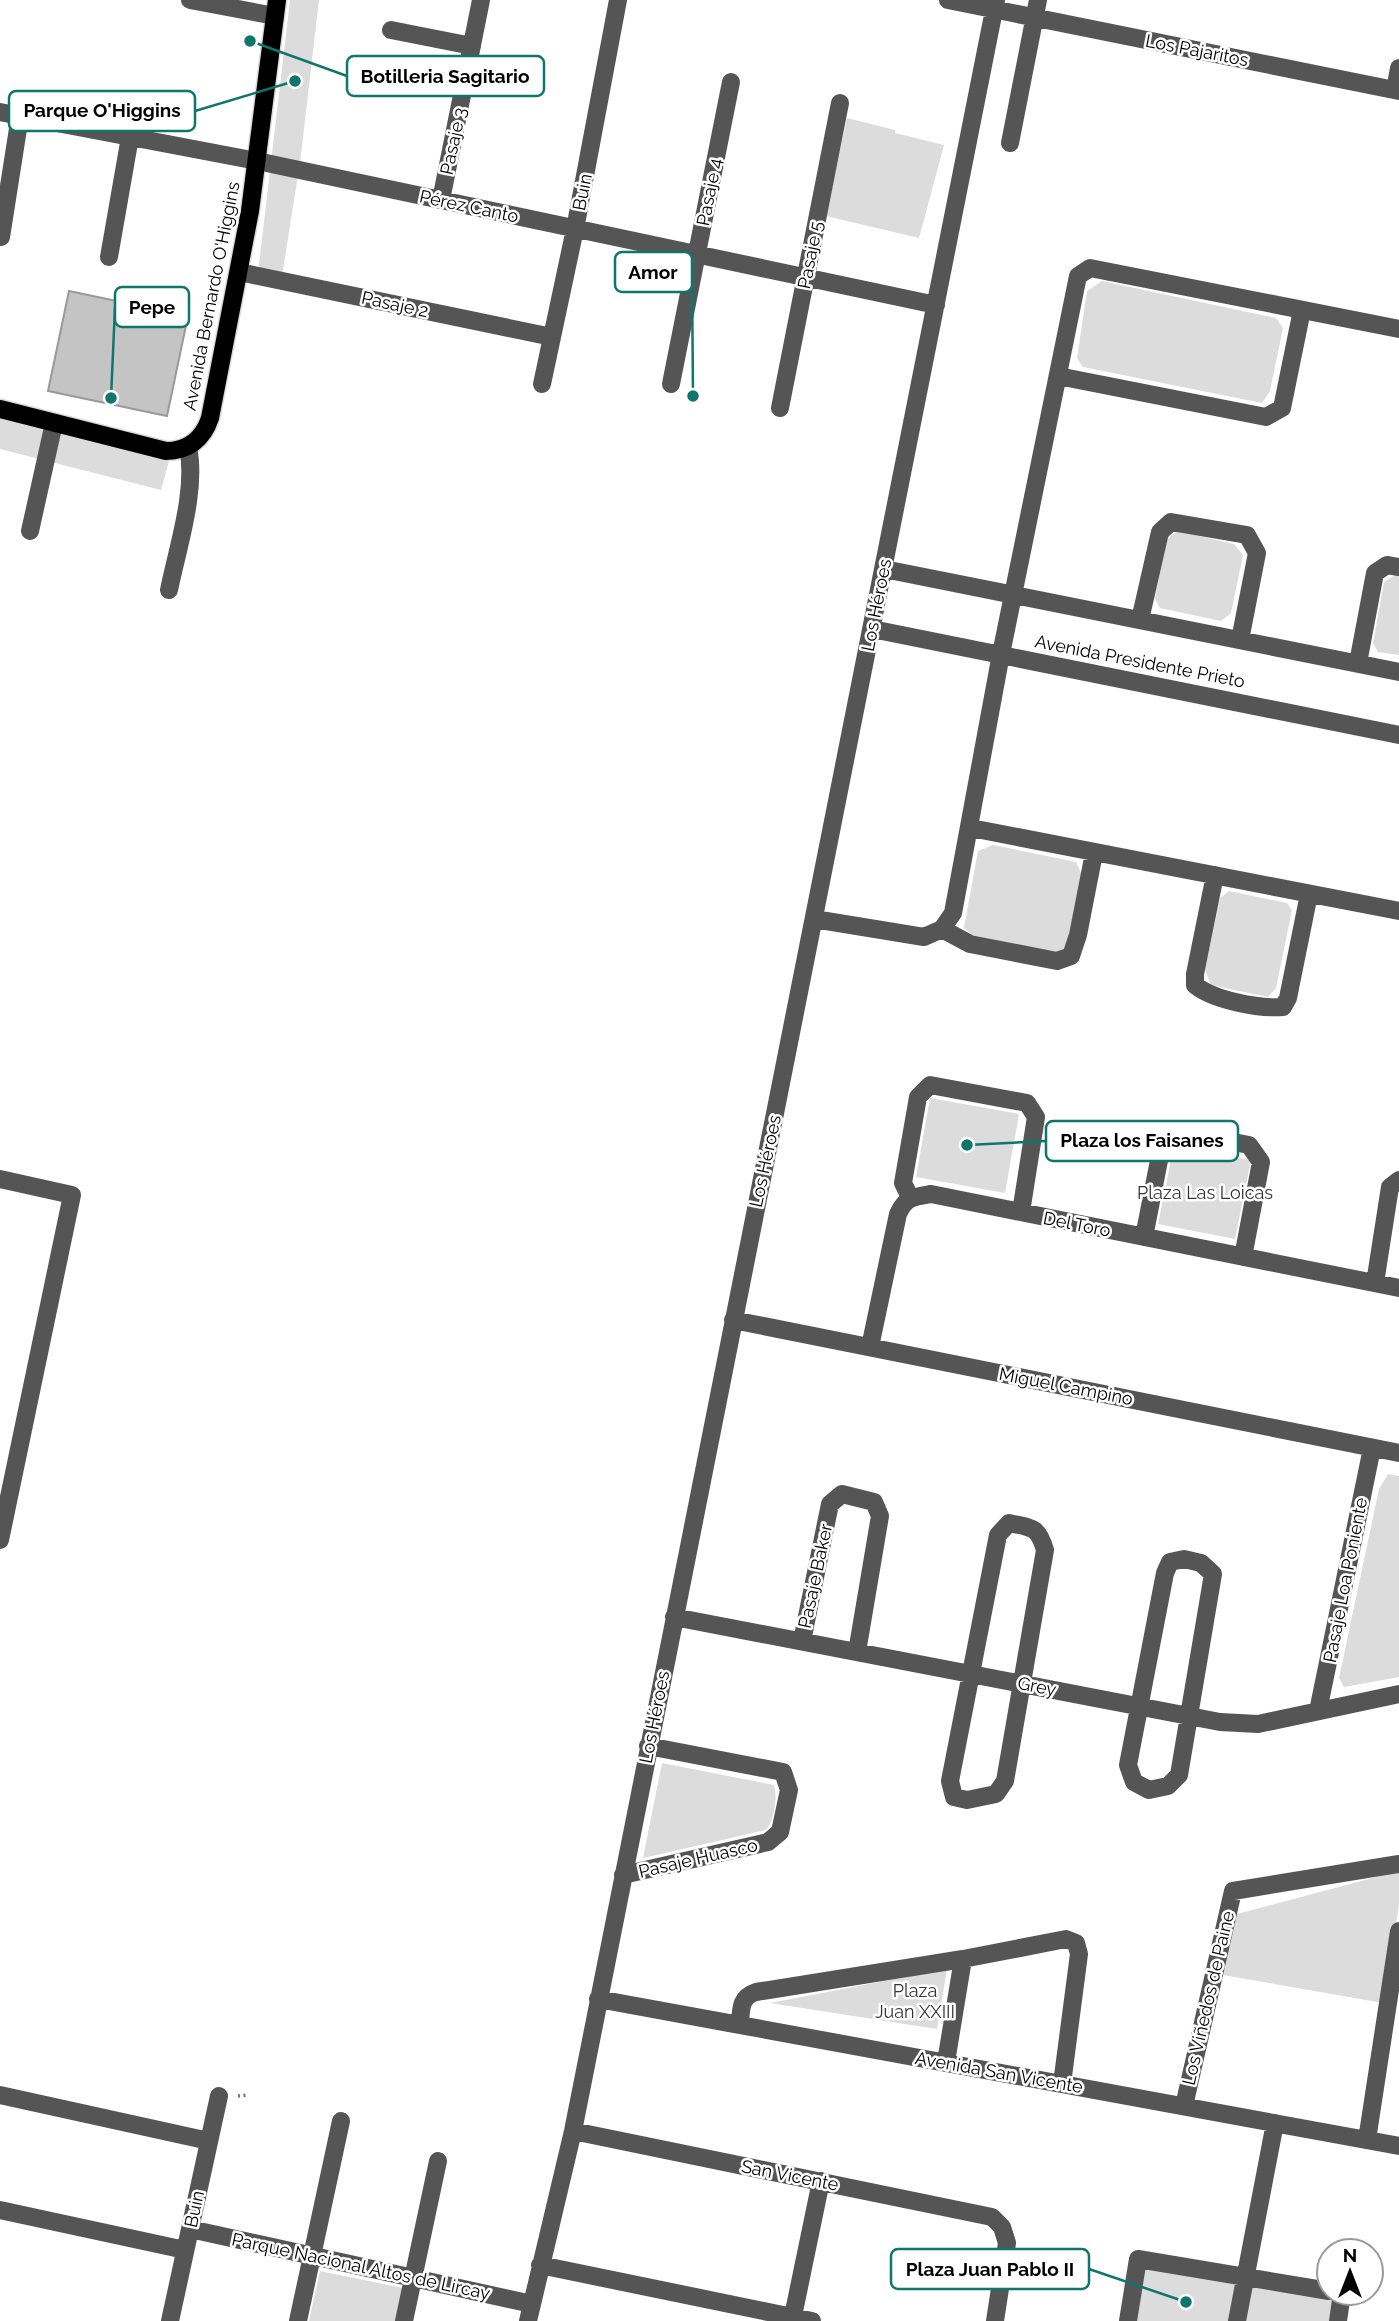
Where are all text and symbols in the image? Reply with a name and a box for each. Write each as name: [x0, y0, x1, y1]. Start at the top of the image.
street label: Los Pajaritos: [1144, 30, 1251, 70]
callout: Botilleria Sagitario: [347, 56, 544, 96]
text: Botilleria Sagitario: [361, 65, 529, 87]
callout: Parque O'Higgins: [9, 91, 195, 131]
text: Parque O'Higgins: [23, 99, 181, 121]
street label: Pasaje 3: [436, 105, 470, 177]
street label: Pasaje 4: [692, 156, 726, 228]
street label: Buin: [568, 172, 596, 212]
street label: Avenida Bernardo O'Higgins: [178, 179, 244, 412]
street label: Pérez Canto: [418, 185, 521, 227]
street label: Pasaje 5: [793, 219, 827, 291]
callout: Amor: [615, 252, 692, 292]
text: Amor: [628, 261, 678, 283]
callout: Pepe: [115, 287, 189, 327]
street label: Pasaje 2: [360, 287, 430, 321]
text: Pepe: [129, 296, 175, 318]
street label: Los Héroes: [857, 557, 895, 653]
street label: Avenida Presidente Prieto: [1033, 630, 1247, 692]
street label: Los Héroes: [745, 1113, 785, 1209]
callout: Plaza los Faisanes: [1046, 1121, 1238, 1161]
text: Plaza los Faisanes: [1060, 1129, 1224, 1151]
park label: Plaza Las Loicas: [1137, 1182, 1273, 1203]
street label: Del Toro: [1041, 1207, 1113, 1241]
street label: Miguel Campino: [997, 1363, 1135, 1409]
street label: Pasaje Loa Poniente: [1319, 1495, 1371, 1664]
street label: Pasaje Baker: [794, 1521, 836, 1630]
street label: Los Héroes: [635, 1669, 673, 1765]
street label: Grey: [1016, 1672, 1058, 1700]
street label: Pasaje Huasco: [636, 1834, 760, 1882]
street label: Los Viñedos de Paine: [1178, 1908, 1238, 2087]
park label: Plaza Juan XXIII: [875, 1980, 955, 2022]
street label: Avenida San Vicente: [913, 2047, 1085, 2097]
street label: San Vicente: [740, 2155, 841, 2195]
street label: Buin: [180, 2189, 208, 2229]
street label: Parque Nacional Altos de Lircay: [230, 2228, 492, 2304]
north arrow: [1315, 2237, 1385, 2307]
text: N: [1343, 2244, 1357, 2266]
callout: Plaza Juan Pablo II: [891, 2249, 1089, 2289]
text: Plaza Juan Pablo II: [906, 2258, 1074, 2280]

